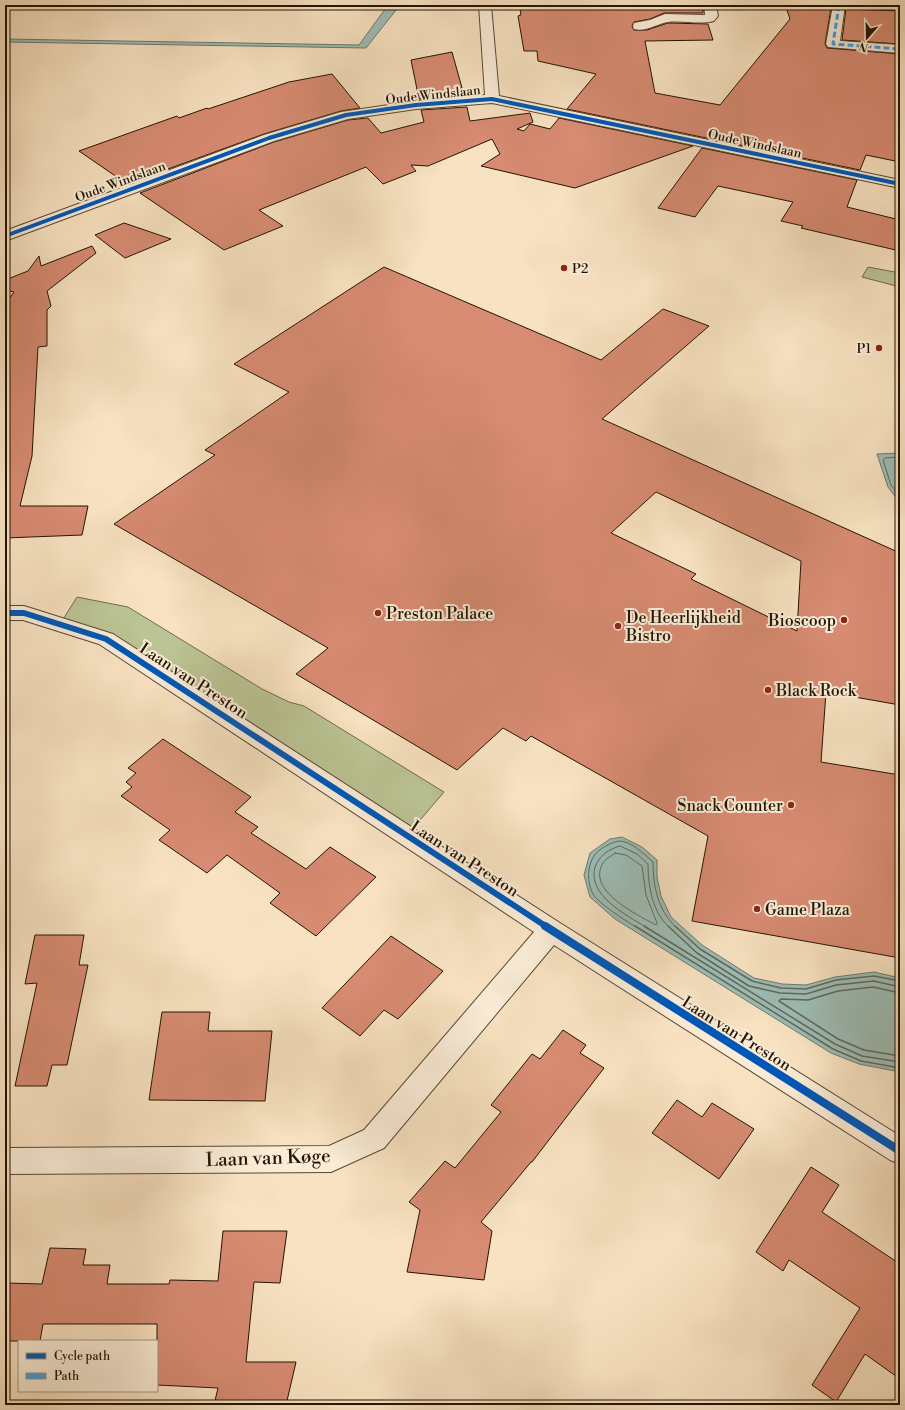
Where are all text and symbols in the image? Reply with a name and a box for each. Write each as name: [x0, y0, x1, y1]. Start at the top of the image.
north arrow: [847, 18, 887, 58]
text: N: [857, 38, 870, 55]
street label: Oude Windslaan: [385, 82, 482, 108]
street label: Oude Windslaan: [706, 126, 803, 162]
street label: Oude Windslaan: [73, 158, 168, 206]
place label: P2: [572, 261, 588, 277]
marker: P2: [559, 263, 569, 273]
place label: P1: [857, 341, 871, 357]
marker: P1: [874, 343, 884, 353]
place label: Preston Palace: [386, 604, 493, 624]
marker: Preston Palace: [373, 608, 383, 618]
place label: De Heerlijkheid Bistro: [625, 608, 741, 646]
place label: Bioscoop: [767, 611, 836, 631]
marker: Bioscoop: [839, 615, 849, 625]
marker: De Heerlijkheid Bistro: [613, 621, 623, 631]
street label: Laan van Preston: [135, 638, 252, 724]
place label: Black Rock: [775, 681, 858, 701]
marker: Black Rock: [763, 685, 773, 695]
place label: Snack Counter: [677, 796, 783, 816]
marker: Snack Counter: [786, 800, 796, 810]
street label: Laan van Preston: [406, 816, 523, 902]
place label: Game Plaza: [765, 900, 851, 920]
marker: Game Plaza: [752, 904, 762, 914]
street label: Laan van Preston: [678, 992, 795, 1076]
street label: Laan van Køge: [205, 1144, 331, 1172]
legend: [18, 1340, 158, 1392]
text: Cycle path: [54, 1349, 110, 1364]
text: Path: [54, 1369, 79, 1384]

